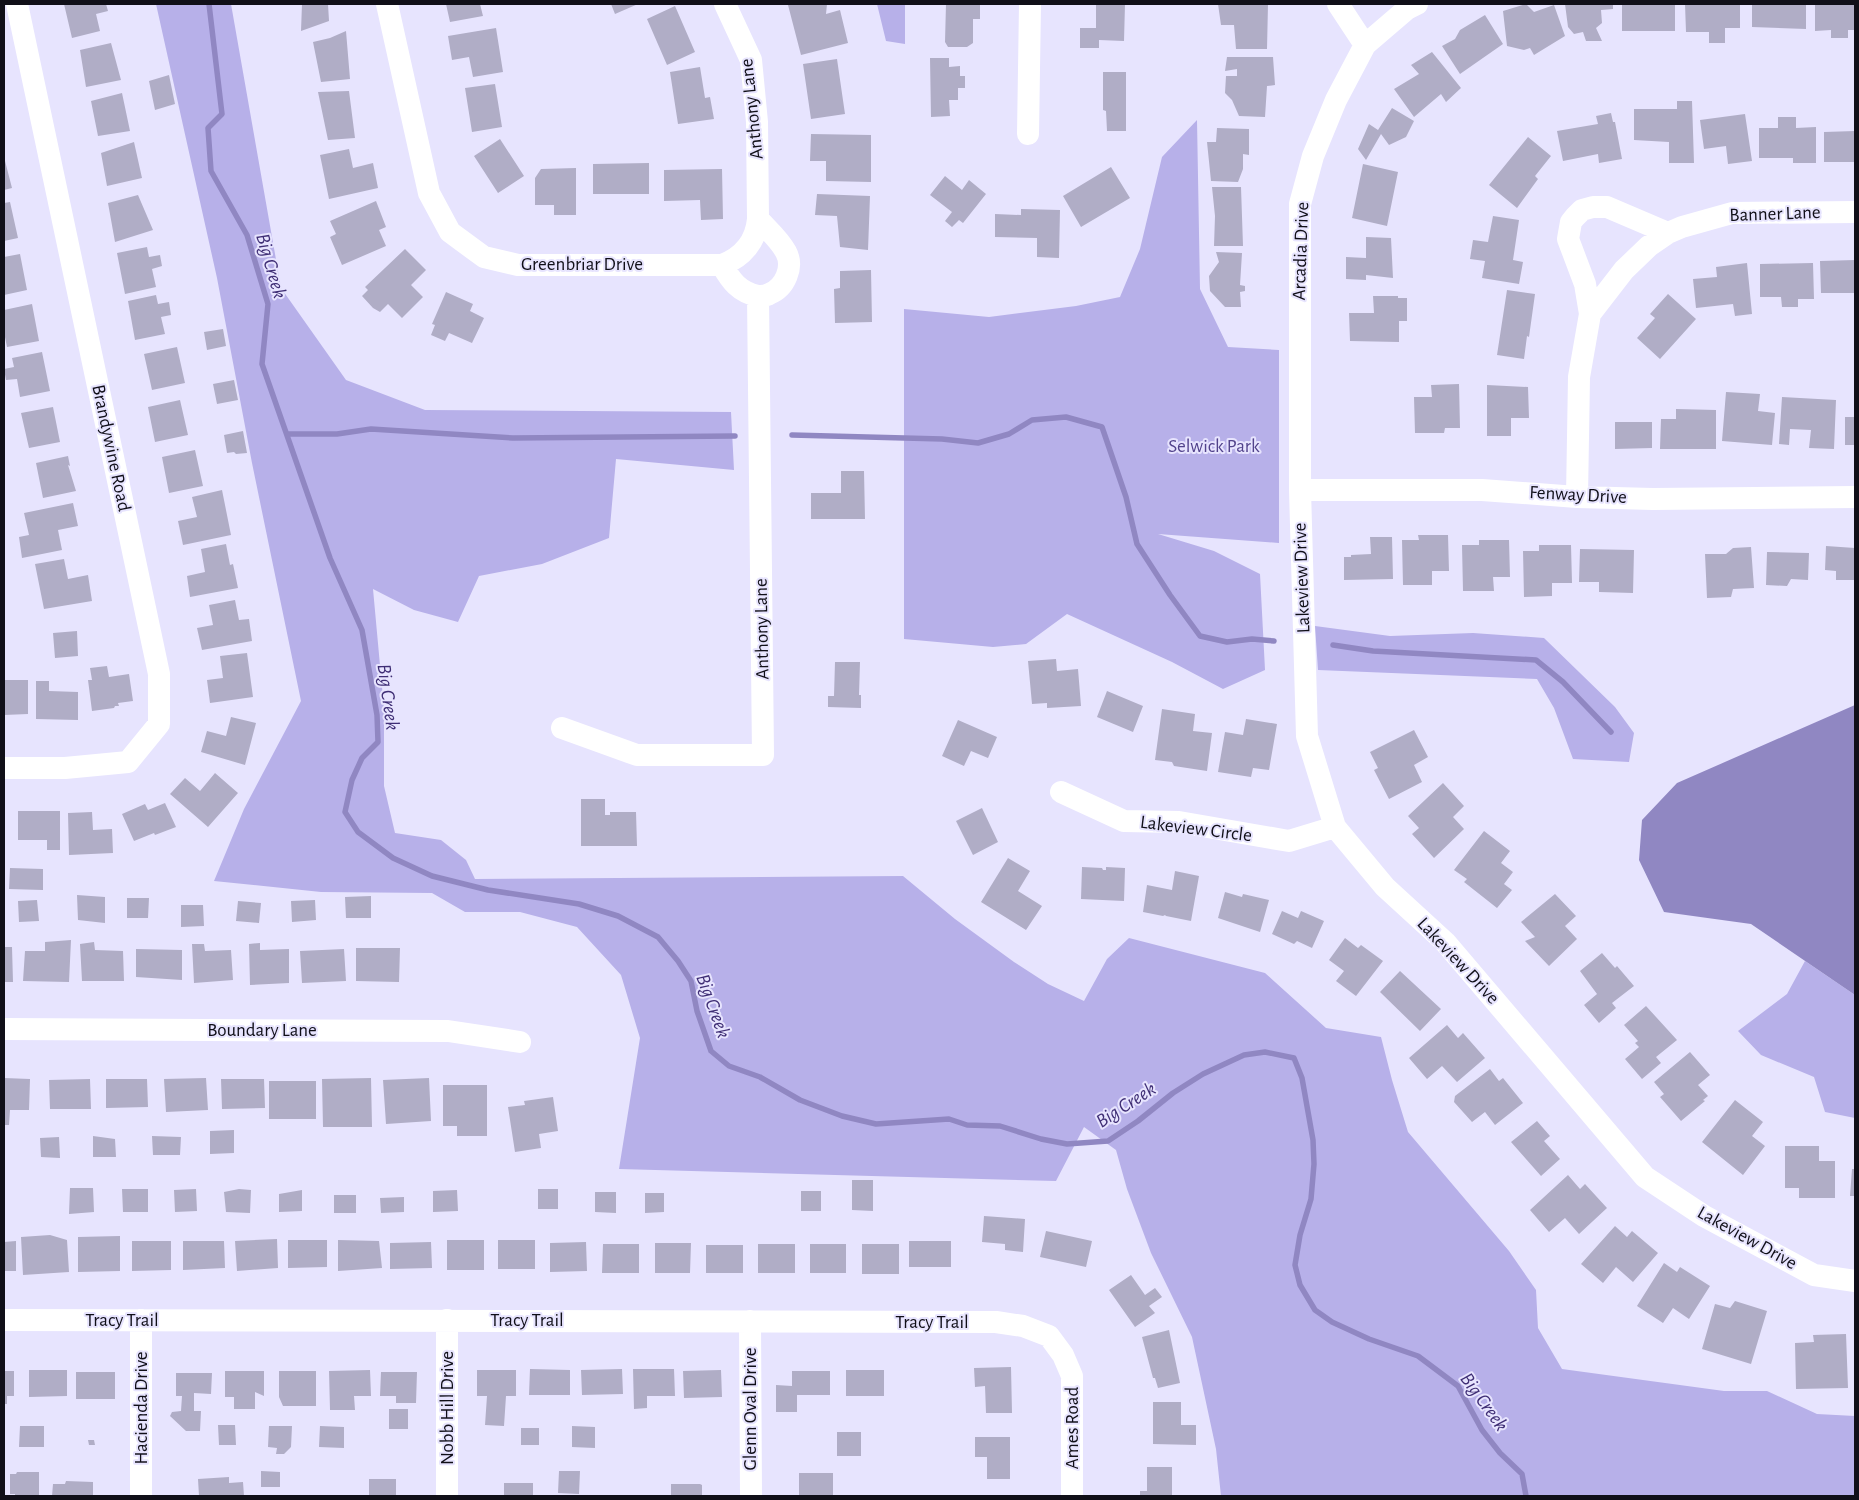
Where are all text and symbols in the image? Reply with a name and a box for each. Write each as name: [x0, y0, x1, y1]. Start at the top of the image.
street label: Anthony Lane: [737, 58, 767, 160]
street label: Arcadia Drive: [1290, 201, 1312, 301]
street label: Banner Lane: [1729, 203, 1821, 225]
water label: Big Creek: [252, 231, 290, 301]
street label: Greenbriar Drive: [521, 255, 643, 274]
street label: Brandywine Road: [88, 383, 134, 513]
park label: Selwick Park: [1168, 437, 1260, 456]
street label: Fenway Drive: [1529, 483, 1627, 507]
street label: Lakeview Drive: [1291, 522, 1313, 634]
street label: Anthony Lane: [752, 578, 772, 680]
water label: Big Creek: [373, 663, 403, 731]
street label: Lakeview Circle: [1139, 813, 1253, 845]
street label: Lakeview Drive: [1413, 914, 1503, 1008]
water label: Big Creek: [692, 971, 734, 1041]
street label: Boundary Lane: [207, 1021, 317, 1040]
water label: Big Creek: [1093, 1078, 1159, 1132]
street label: Lakeview Drive: [1694, 1203, 1800, 1273]
street label: Tracy Trail: [85, 1311, 159, 1330]
street label: Tracy Trail: [490, 1311, 564, 1330]
street label: Tracy Trail: [895, 1313, 969, 1332]
street label: Glenn Oval Drive: [741, 1347, 760, 1471]
street label: Hacienda Drive: [132, 1351, 151, 1465]
street label: Nobb Hill Drive: [438, 1351, 457, 1465]
water label: Big Creek: [1456, 1369, 1512, 1435]
street label: Ames Road: [1063, 1386, 1082, 1469]

